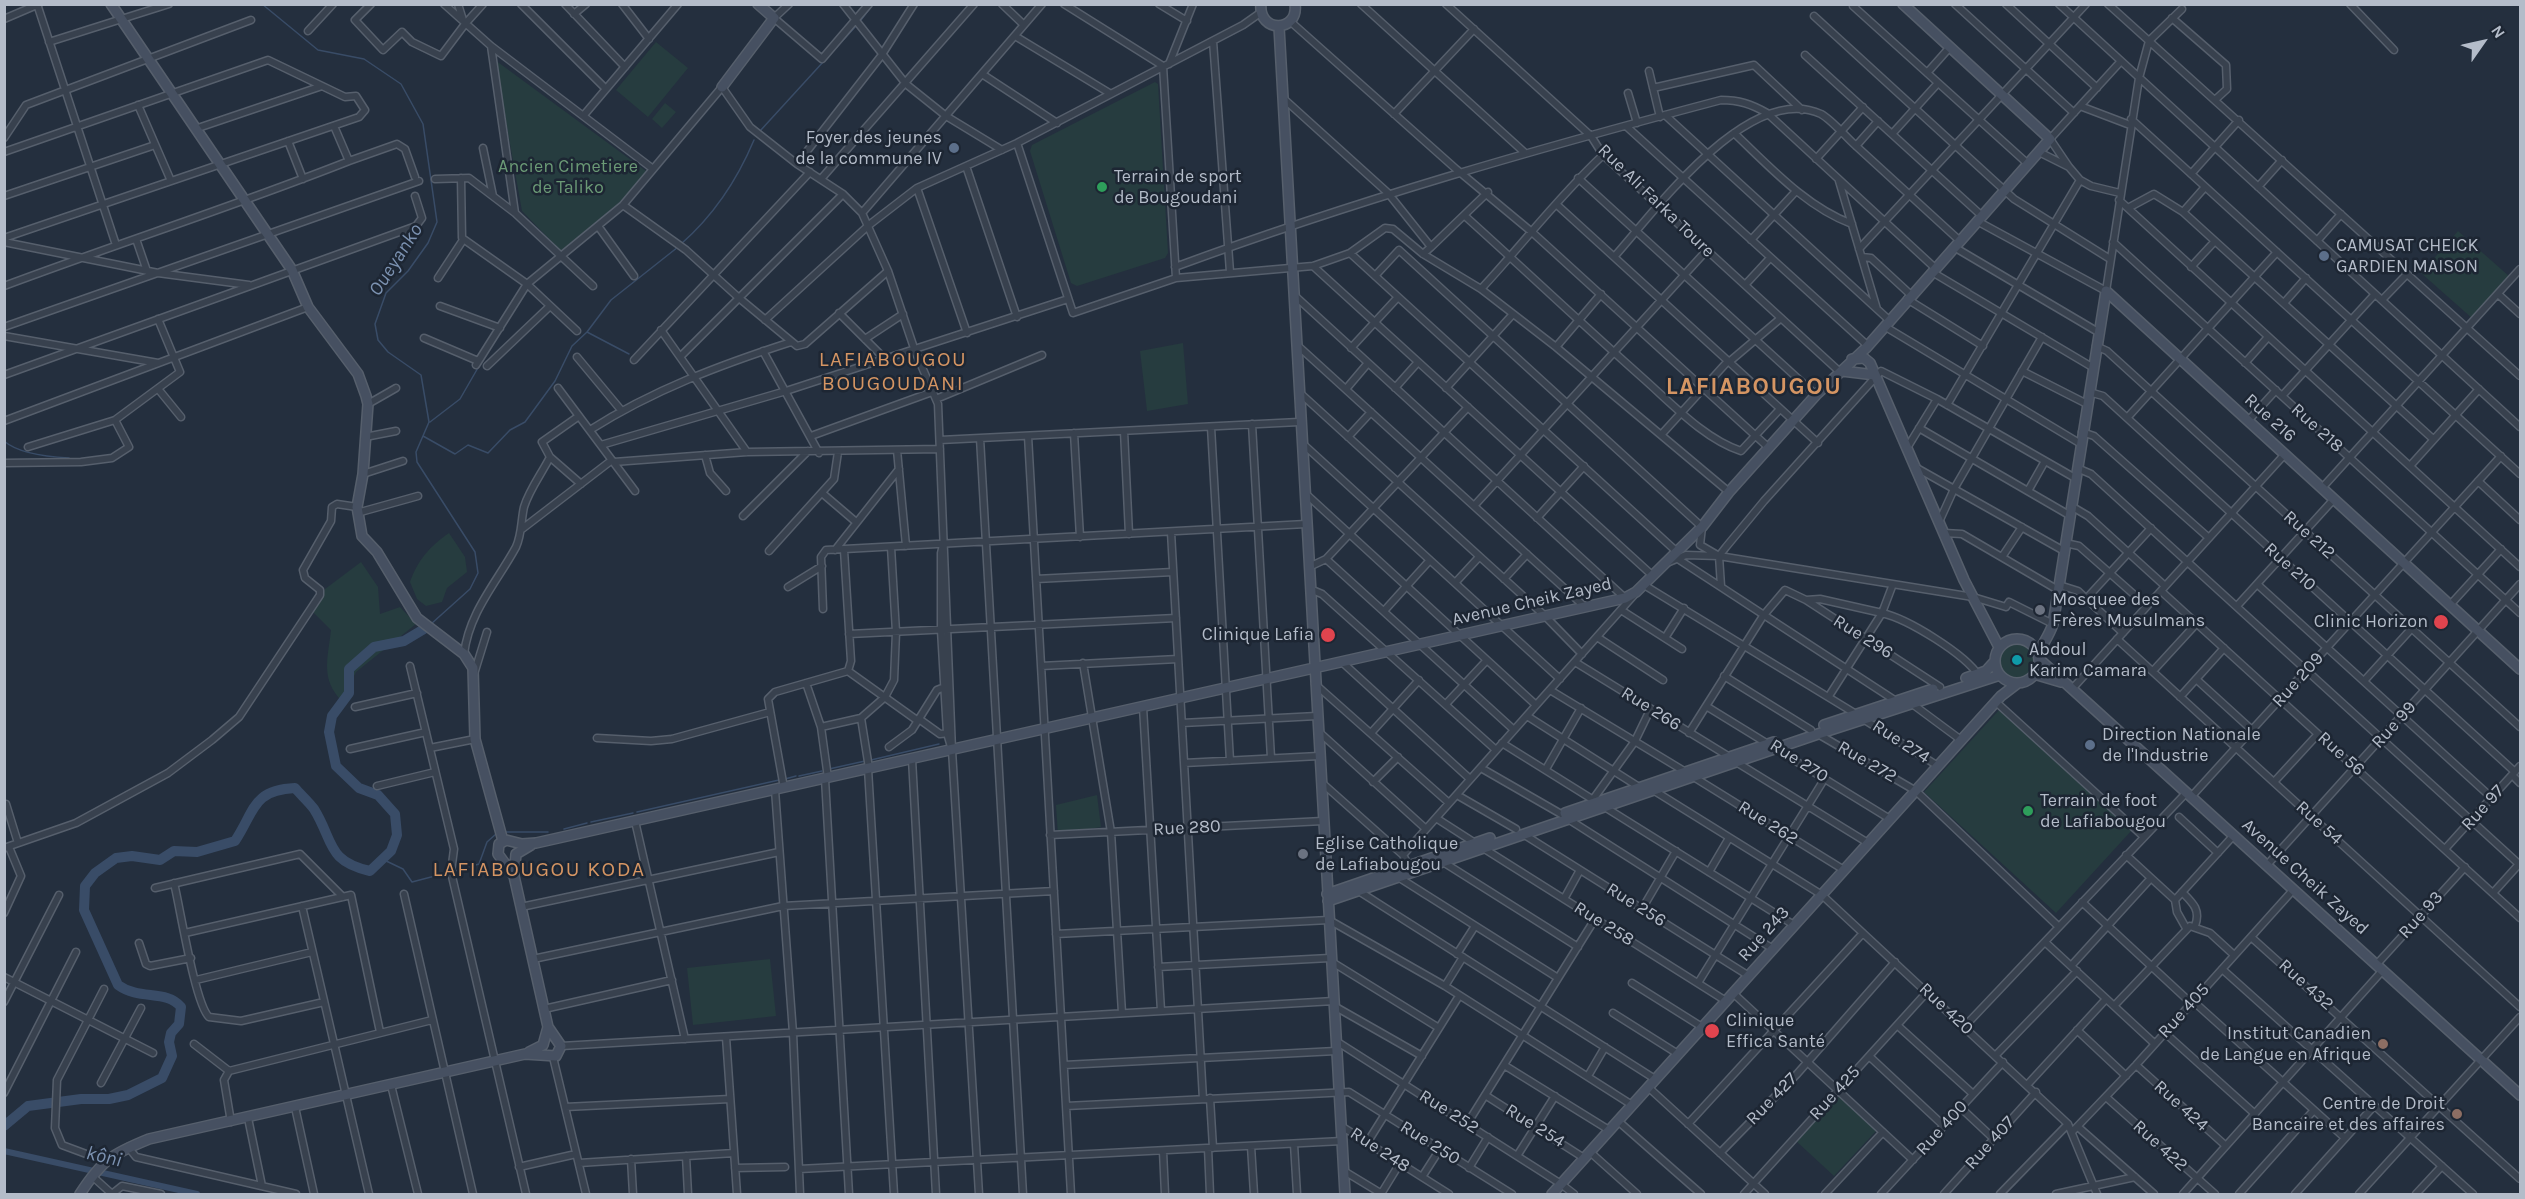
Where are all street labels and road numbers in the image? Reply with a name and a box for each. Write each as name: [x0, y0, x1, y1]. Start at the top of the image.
street label: Rue Ali Farka Toure: [1593, 140, 1719, 262]
street label: Rue 216: [2240, 389, 2300, 447]
street label: Rue 218: [2286, 399, 2348, 457]
street label: Rue 212: [2279, 506, 2339, 564]
street label: Rue 210: [2260, 538, 2320, 596]
street label: Avenue Cheik Zayed: [1450, 573, 1614, 631]
street label: Rue 296: [1829, 610, 1897, 664]
street label: Rue 209: [2268, 648, 2328, 712]
street label: Rue 266: [1617, 682, 1685, 736]
street label: Rue 99: [2367, 697, 2421, 753]
street label: Rue 274: [1868, 715, 1934, 769]
street label: Rue 56: [2313, 727, 2369, 781]
street label: Rue 270: [1766, 735, 1832, 787]
street label: Rue 272: [1834, 736, 1900, 788]
street label: Rue 97: [2457, 781, 2509, 835]
street label: Rue 262: [1734, 796, 1802, 850]
street label: Rue 54: [2291, 796, 2347, 850]
street label: Avenue Cheik Zayed: [2237, 814, 2373, 940]
street label: Rue 280: [1153, 815, 1221, 841]
street label: Rue 256: [1602, 878, 1670, 932]
street label: Rue 93: [2394, 887, 2448, 943]
street label: Rue 258: [1570, 897, 1638, 951]
street label: Rue 243: [1734, 902, 1794, 966]
street label: Rue 432: [2274, 955, 2338, 1015]
street label: Rue 420: [1914, 978, 1978, 1040]
street label: Rue 405: [2154, 979, 2214, 1043]
street label: Rue 425: [1805, 1061, 1865, 1125]
street label: Rue 427: [1742, 1068, 1802, 1130]
street label: Rue 424: [2149, 1076, 2213, 1136]
street label: Rue 252: [1415, 1085, 1483, 1139]
street label: Rue 400: [1912, 1096, 1972, 1160]
street label: Rue 254: [1501, 1099, 1569, 1153]
street label: Rue 407: [1960, 1112, 2020, 1174]
street label: Rue 250: [1396, 1116, 1464, 1170]
street label: Rue 422: [2128, 1116, 2192, 1176]
street label: Rue 248: [1346, 1123, 1414, 1177]

